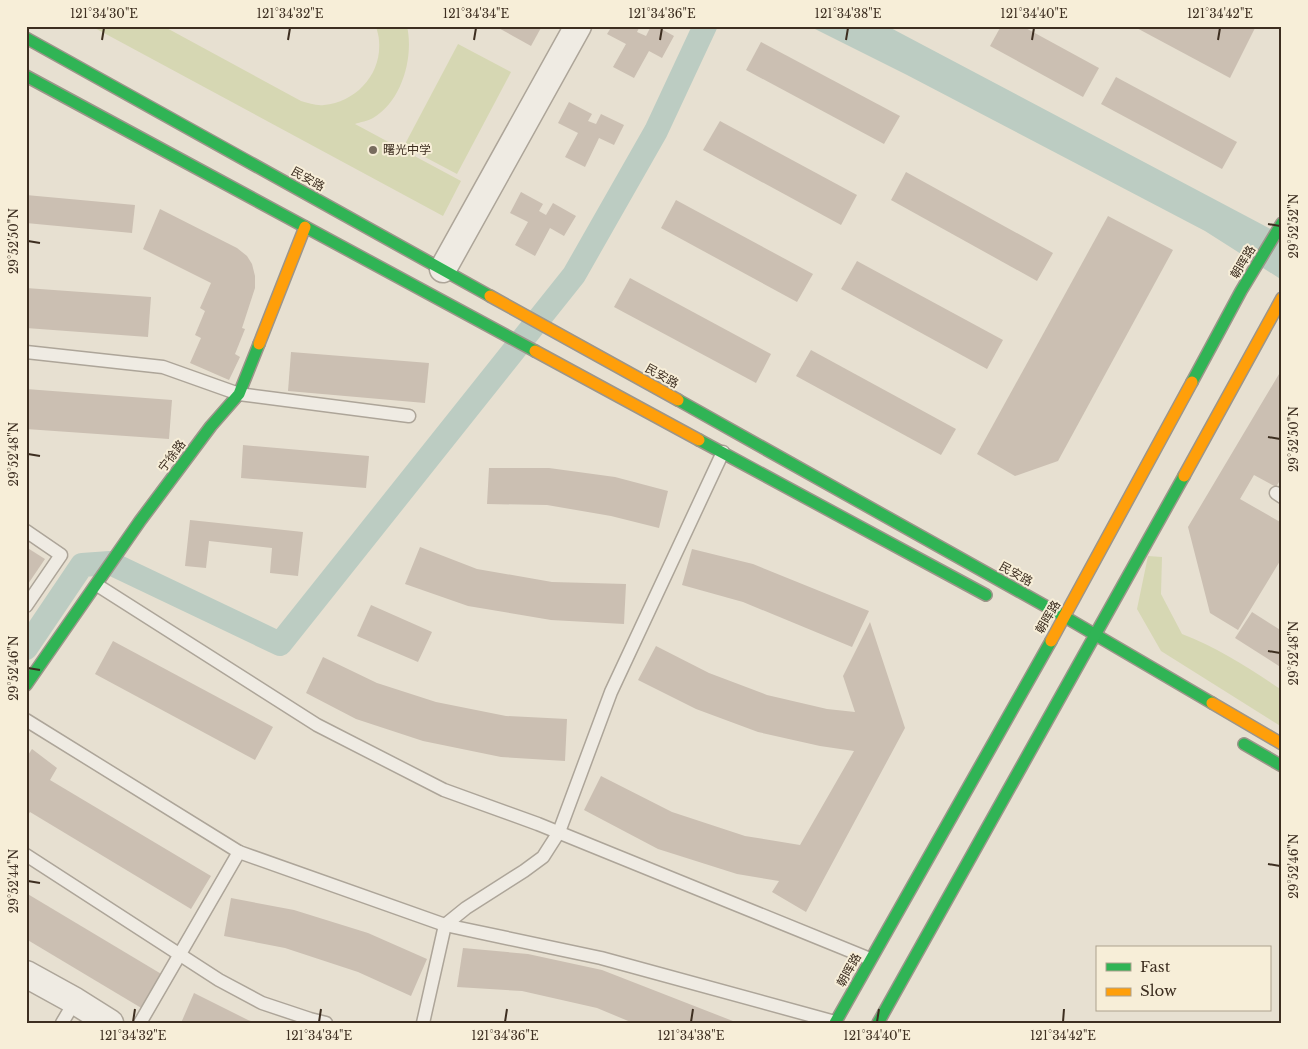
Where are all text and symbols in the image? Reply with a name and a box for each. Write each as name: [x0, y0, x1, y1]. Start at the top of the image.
text: 121°34'30"E: [70, 6, 138, 21]
text: 121°34'32"E: [257, 6, 324, 21]
text: 121°34'34"E: [443, 6, 509, 21]
text: 121°34'36"E: [628, 6, 696, 21]
text: 121°34'38"E: [815, 6, 882, 21]
text: 121°34'40"E: [1000, 6, 1068, 21]
text: 121°34'42"E: [1187, 6, 1253, 21]
place label: 曙光中学: [383, 142, 431, 157]
marker: 曙光中学: [367, 144, 379, 156]
street label: 民安路: [289, 163, 328, 194]
text: 29°52'52"N: [1286, 193, 1301, 258]
text: 29°52'50"N: [6, 208, 21, 274]
street label: 朝晖路: [1227, 242, 1258, 281]
street label: 民安路: [643, 360, 682, 391]
text: 29°52'50"N: [1286, 406, 1301, 472]
text: 29°52'48"N: [6, 421, 21, 486]
street label: 宁徐路: [155, 437, 188, 475]
street label: 民安路: [997, 558, 1036, 589]
street label: 朝晖路: [1032, 597, 1063, 636]
text: 29°52'48"N: [1286, 620, 1301, 685]
text: 29°52'46"N: [6, 635, 21, 701]
text: 29°52'46"N: [1286, 833, 1301, 899]
text: 29°52'44"N: [6, 849, 21, 913]
legend: [1096, 946, 1270, 1012]
street label: 朝晖路: [833, 950, 864, 989]
text: Fast: [1140, 957, 1171, 976]
text: Slow: [1140, 981, 1177, 1000]
text: 121°34'32"E: [100, 1028, 167, 1043]
text: 121°34'34"E: [286, 1028, 352, 1043]
text: 121°34'36"E: [471, 1028, 539, 1043]
text: 121°34'38"E: [658, 1028, 725, 1043]
text: 121°34'40"E: [843, 1028, 911, 1043]
text: 121°34'42"E: [1030, 1028, 1096, 1043]

